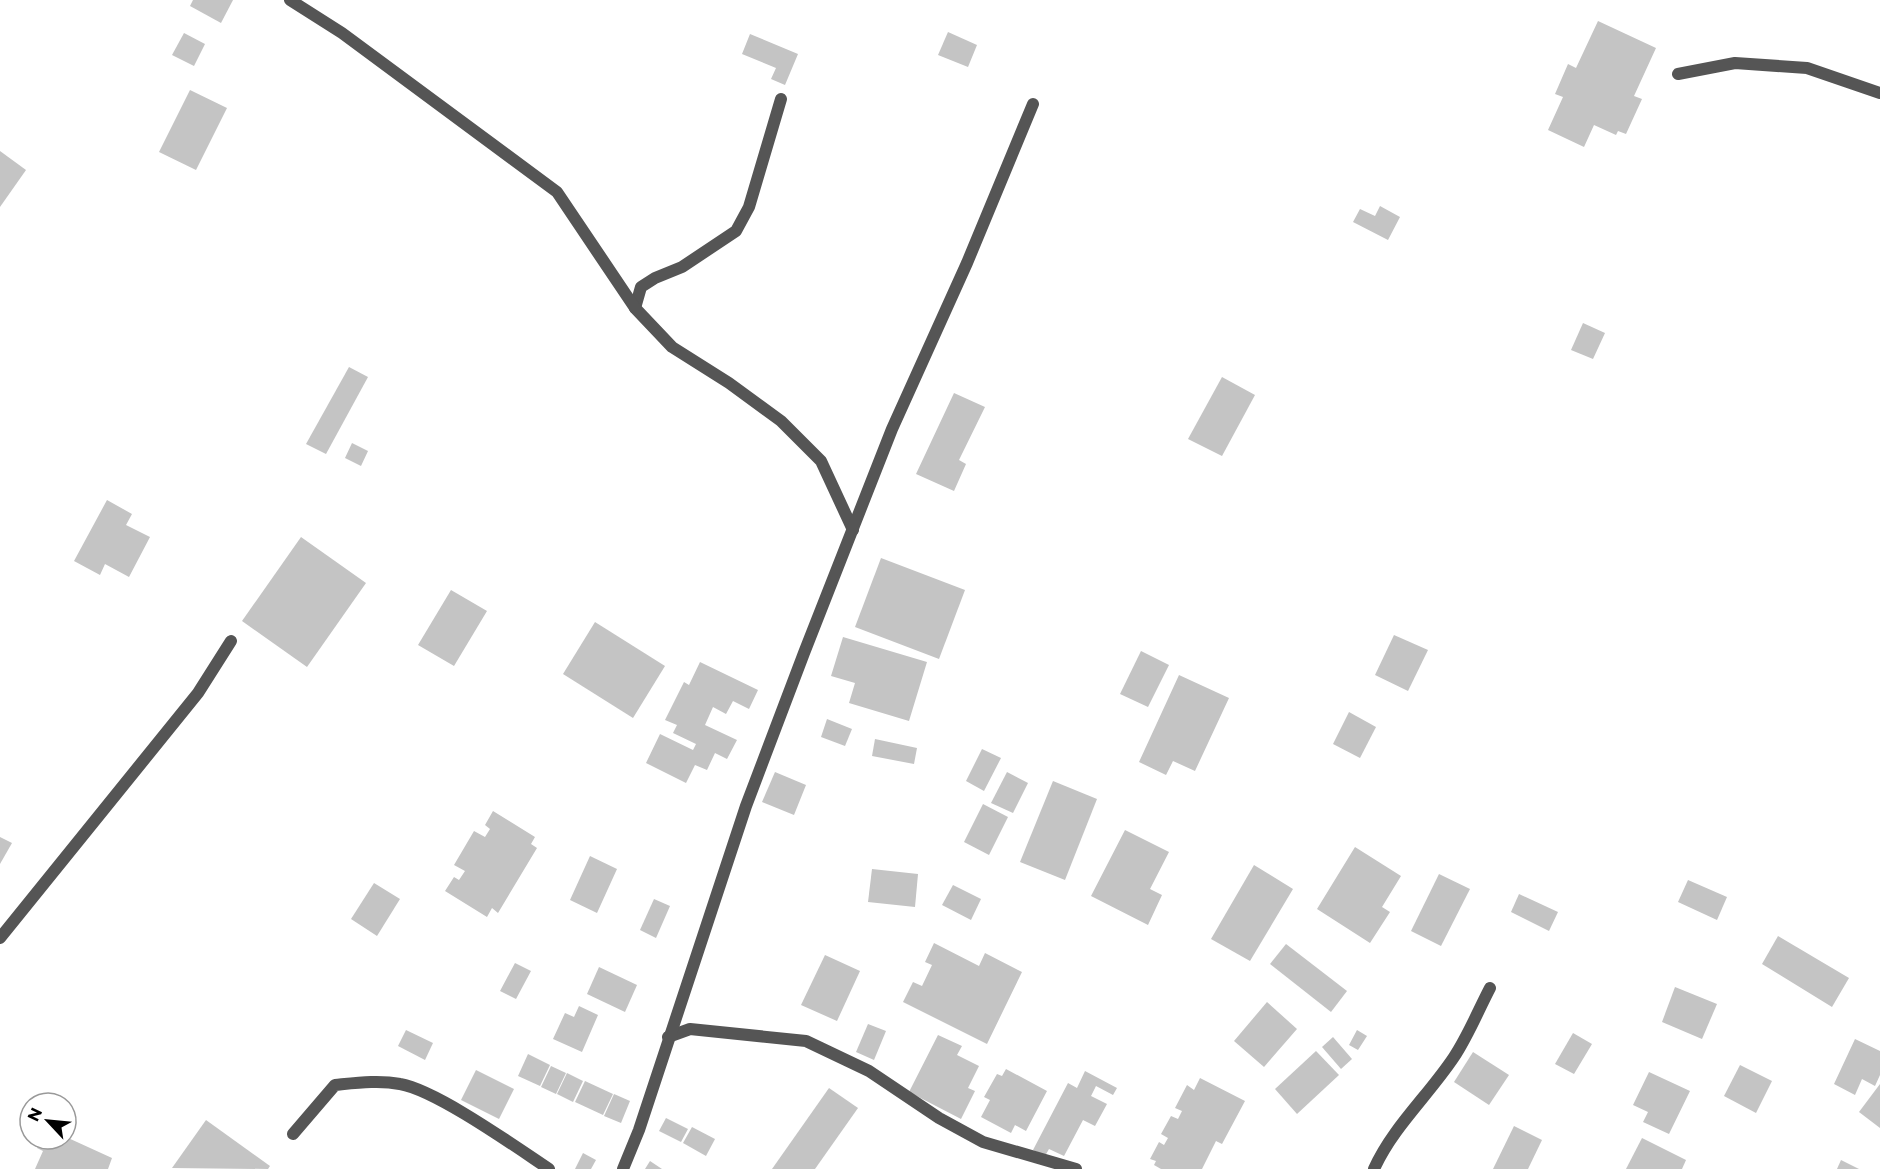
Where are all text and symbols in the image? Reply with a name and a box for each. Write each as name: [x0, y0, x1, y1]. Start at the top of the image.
north arrow: [18, 1091, 78, 1151]
text: N: [24, 1105, 46, 1125]

